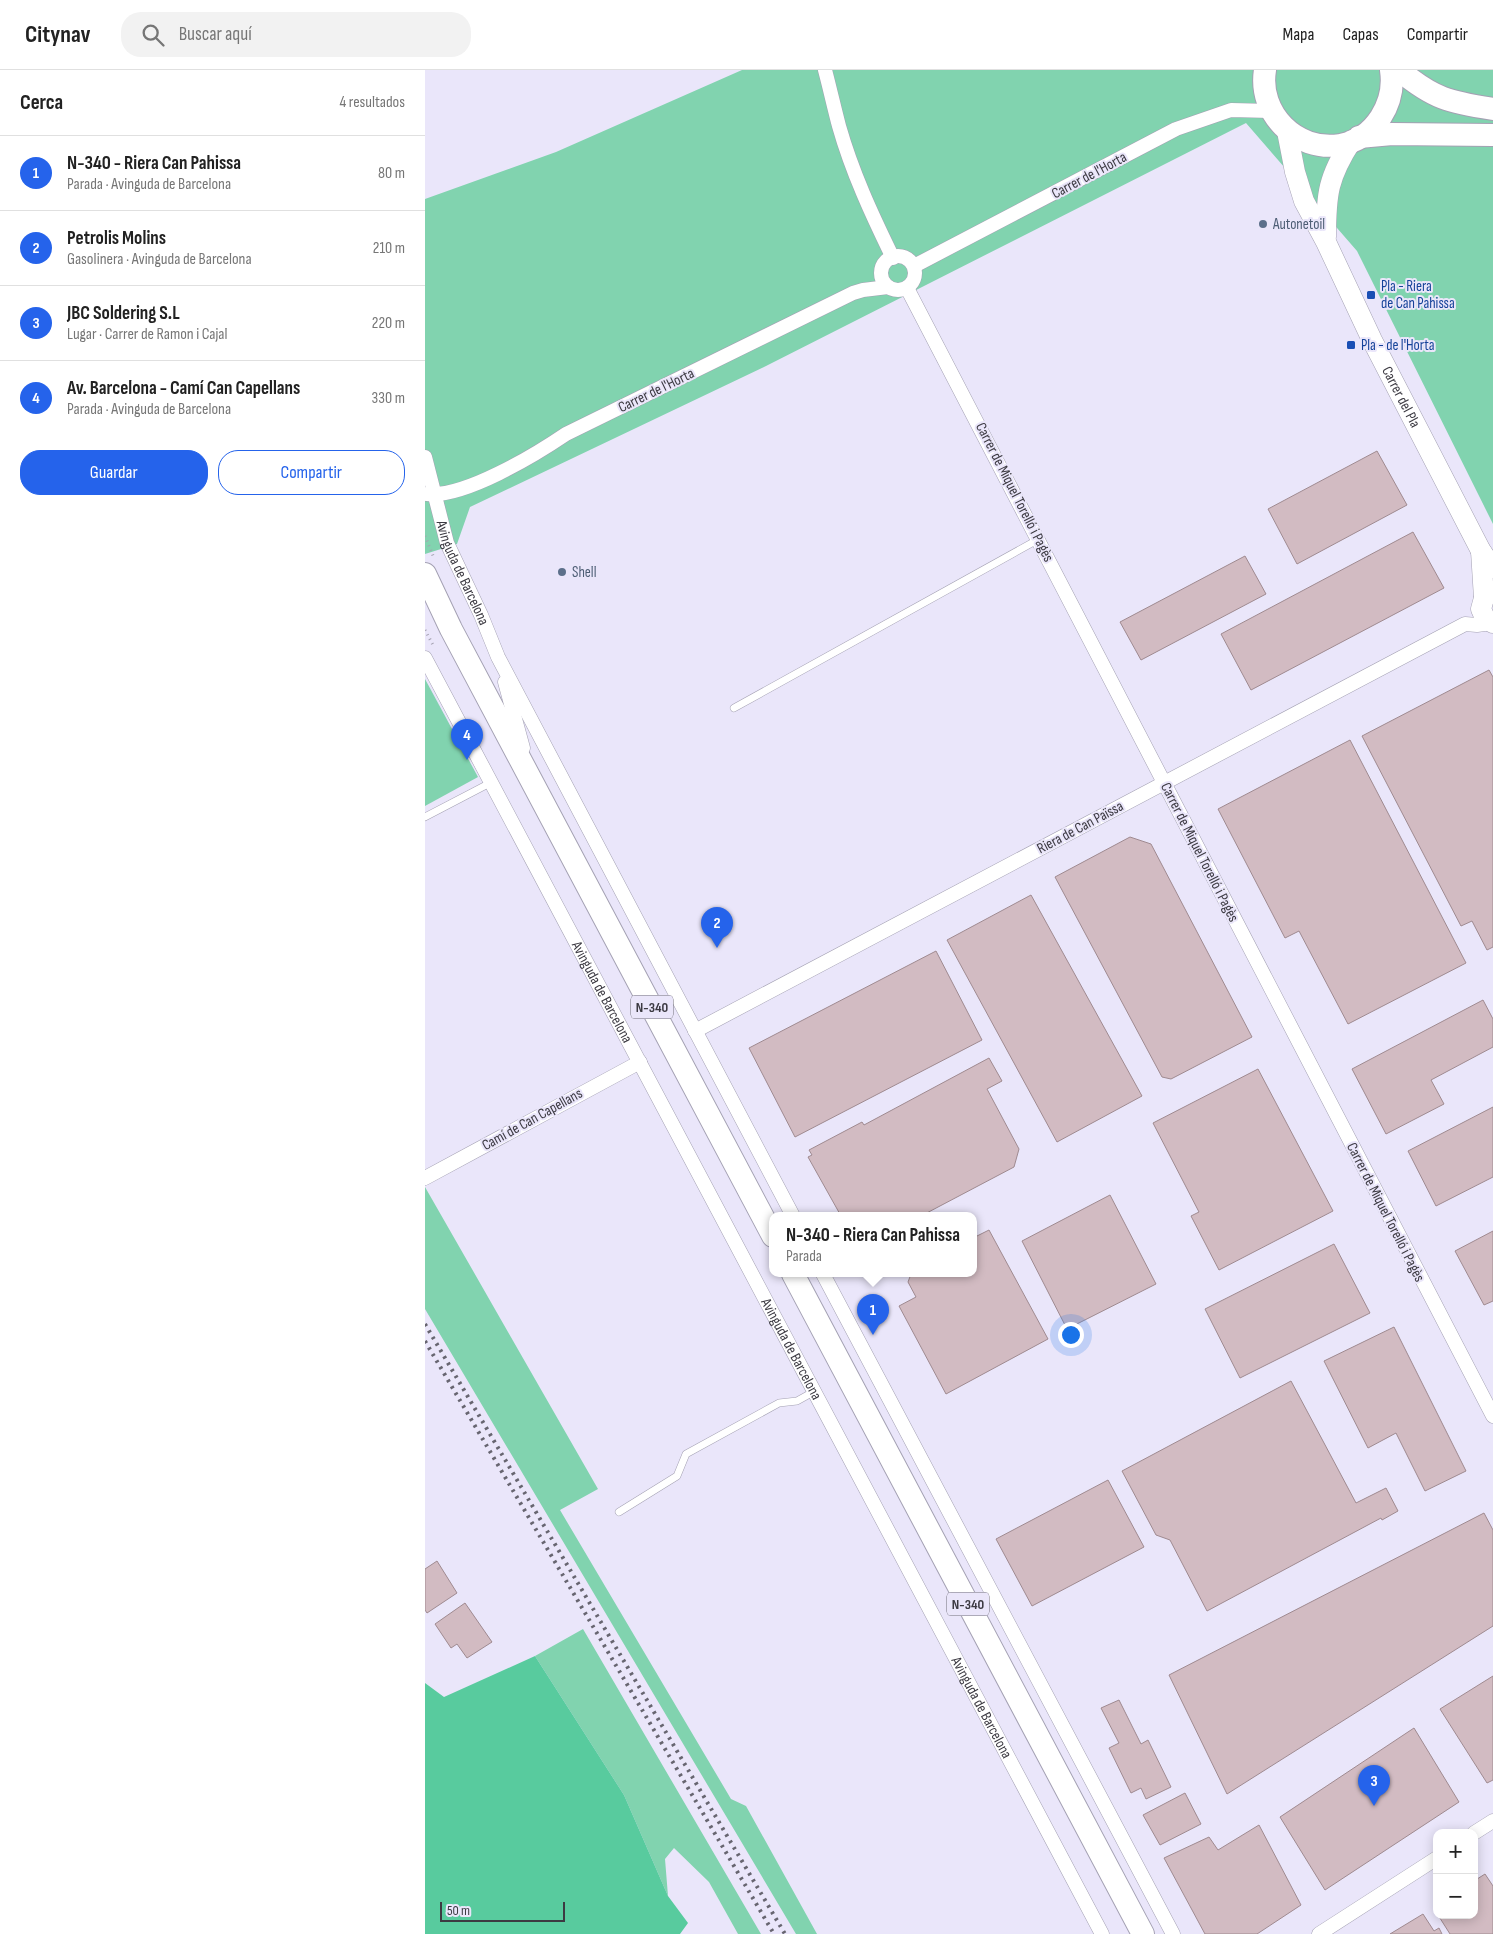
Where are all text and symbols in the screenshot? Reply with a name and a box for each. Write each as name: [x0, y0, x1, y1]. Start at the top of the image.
search box: [121, 12, 471, 57]
text: Citynav: [25, 20, 91, 49]
icon: search: [139, 21, 167, 49]
text: Buscar aquí: [179, 23, 252, 46]
text: Mapa: [1282, 24, 1314, 45]
text: Capas: [1342, 24, 1379, 45]
text: Compartir: [1407, 24, 1468, 45]
text: Cerca: [20, 90, 63, 115]
text: 4 resultados: [340, 93, 405, 112]
street label: Carrer de l'Horta: [1048, 148, 1130, 203]
text: N-340 - Riera Can Pahissa: [67, 152, 241, 175]
text: 1: [33, 164, 39, 183]
text: 80 m: [378, 164, 405, 183]
text: Parada · Avinguda de Barcelona: [67, 175, 231, 194]
place label: Autonetoil: [1272, 215, 1325, 234]
marker: Autonetoil: [1257, 218, 1269, 230]
text: Petrolis Molins: [67, 227, 166, 250]
text: 2: [32, 239, 40, 258]
text: 210 m: [373, 239, 405, 258]
text: Gasolinera · Avinguda de Barcelona: [67, 250, 252, 269]
place label: Pla - Riera de Can Pahissa: [1381, 277, 1455, 313]
marker: Pla - Riera de Can Pahissa: [1365, 289, 1377, 301]
text: JBC Soldering S.L: [67, 302, 180, 325]
text: 3: [32, 314, 40, 333]
text: 220 m: [372, 314, 405, 333]
text: Lugar · Carrer de Ramon i Cajal: [67, 325, 227, 344]
place label: Pla - de l'Horta: [1361, 336, 1435, 355]
marker: Pla - de l'Horta: [1345, 339, 1357, 351]
street label: Carrer del Pla: [1377, 363, 1425, 431]
street label: Carrer de l'Horta: [615, 364, 698, 417]
text: Av. Barcelona - Camí Can Capellans: [67, 377, 300, 400]
text: 4: [32, 389, 40, 408]
text: 330 m: [372, 389, 405, 408]
text: Parada · Avinguda de Barcelona: [67, 400, 231, 419]
street label: Carrer de Miquel Torelló i Pagès: [971, 419, 1058, 565]
button: Guardar: [20, 450, 208, 495]
button: Compartir: [218, 450, 405, 495]
street label: Avinguda de Barcelona: [431, 517, 493, 628]
place label: Shell: [572, 563, 596, 582]
marker: Shell: [556, 566, 568, 578]
pin: 4: [451, 719, 483, 760]
street label: Carrer de Miquel Torelló i Pagès: [1156, 779, 1243, 925]
street label: Riera de Can Païssa: [1034, 797, 1127, 858]
pin: 2: [701, 907, 733, 948]
street label: Avinguda de Barcelona: [566, 937, 637, 1046]
road number: N-340: [631, 996, 673, 1019]
street label: Camí de Can Capellans: [479, 1084, 586, 1155]
street label: Carrer de Miquel Torelló i Pagès: [1342, 1139, 1429, 1285]
popup: [769, 1212, 977, 1277]
text: N-340 - Riera Can Pahissa: [786, 1224, 960, 1247]
text: Parada: [786, 1247, 822, 1266]
street label: Avinguda de Barcelona: [756, 1294, 826, 1403]
pin: 1: [857, 1294, 889, 1335]
your location: [1058, 1322, 1084, 1348]
road number: N-340: [947, 1592, 989, 1616]
street label: Avinguda de Barcelona: [946, 1653, 1016, 1762]
pin: 3: [1358, 1765, 1390, 1806]
map controls: [1433, 1829, 1478, 1919]
button: +: [1433, 1829, 1478, 1874]
button: −: [1433, 1874, 1478, 1919]
scale bar: [440, 1899, 565, 1922]
text: 50 m: [447, 1902, 470, 1919]

